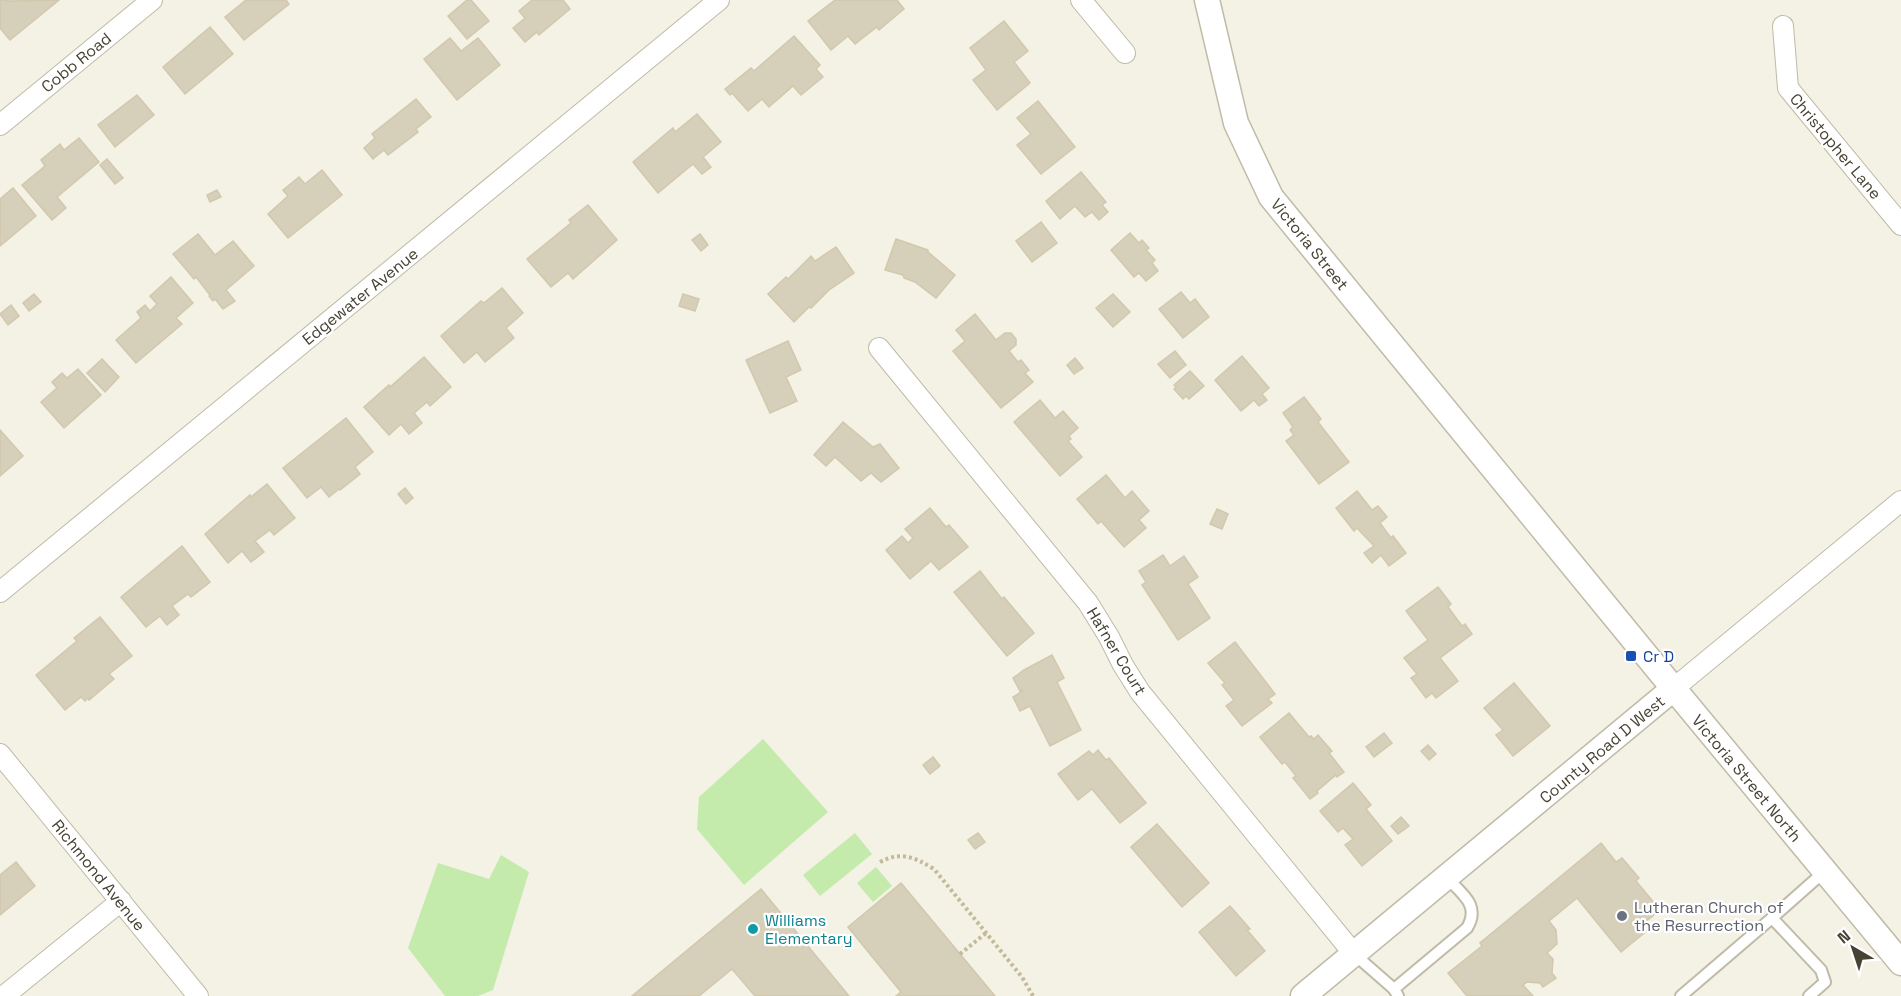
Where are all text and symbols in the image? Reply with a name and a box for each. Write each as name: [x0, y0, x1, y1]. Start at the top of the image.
street label: Cobb Road: [37, 28, 116, 97]
street label: Christopher Lane: [1785, 89, 1886, 204]
street label: Victoria Street: [1266, 194, 1353, 295]
street label: Edgewater Avenue: [298, 243, 423, 350]
street label: Hafner Court: [1082, 603, 1151, 699]
place label: Cr D: [1643, 646, 1674, 667]
marker: Cr D: [1624, 649, 1638, 663]
street label: County Road D West: [1535, 691, 1669, 808]
street label: Victoria Street North: [1687, 710, 1806, 846]
street label: Richmond Avenue: [47, 815, 150, 935]
place label: Lutheran Church of the Resurrection: [1634, 897, 1784, 936]
marker: Lutheran Church of the Resurrection: [1615, 909, 1629, 923]
place label: Williams Elementary: [765, 910, 853, 949]
north arrow: [1823, 918, 1883, 978]
marker: Williams Elementary: [746, 922, 760, 936]
text: N: [1833, 925, 1855, 948]

